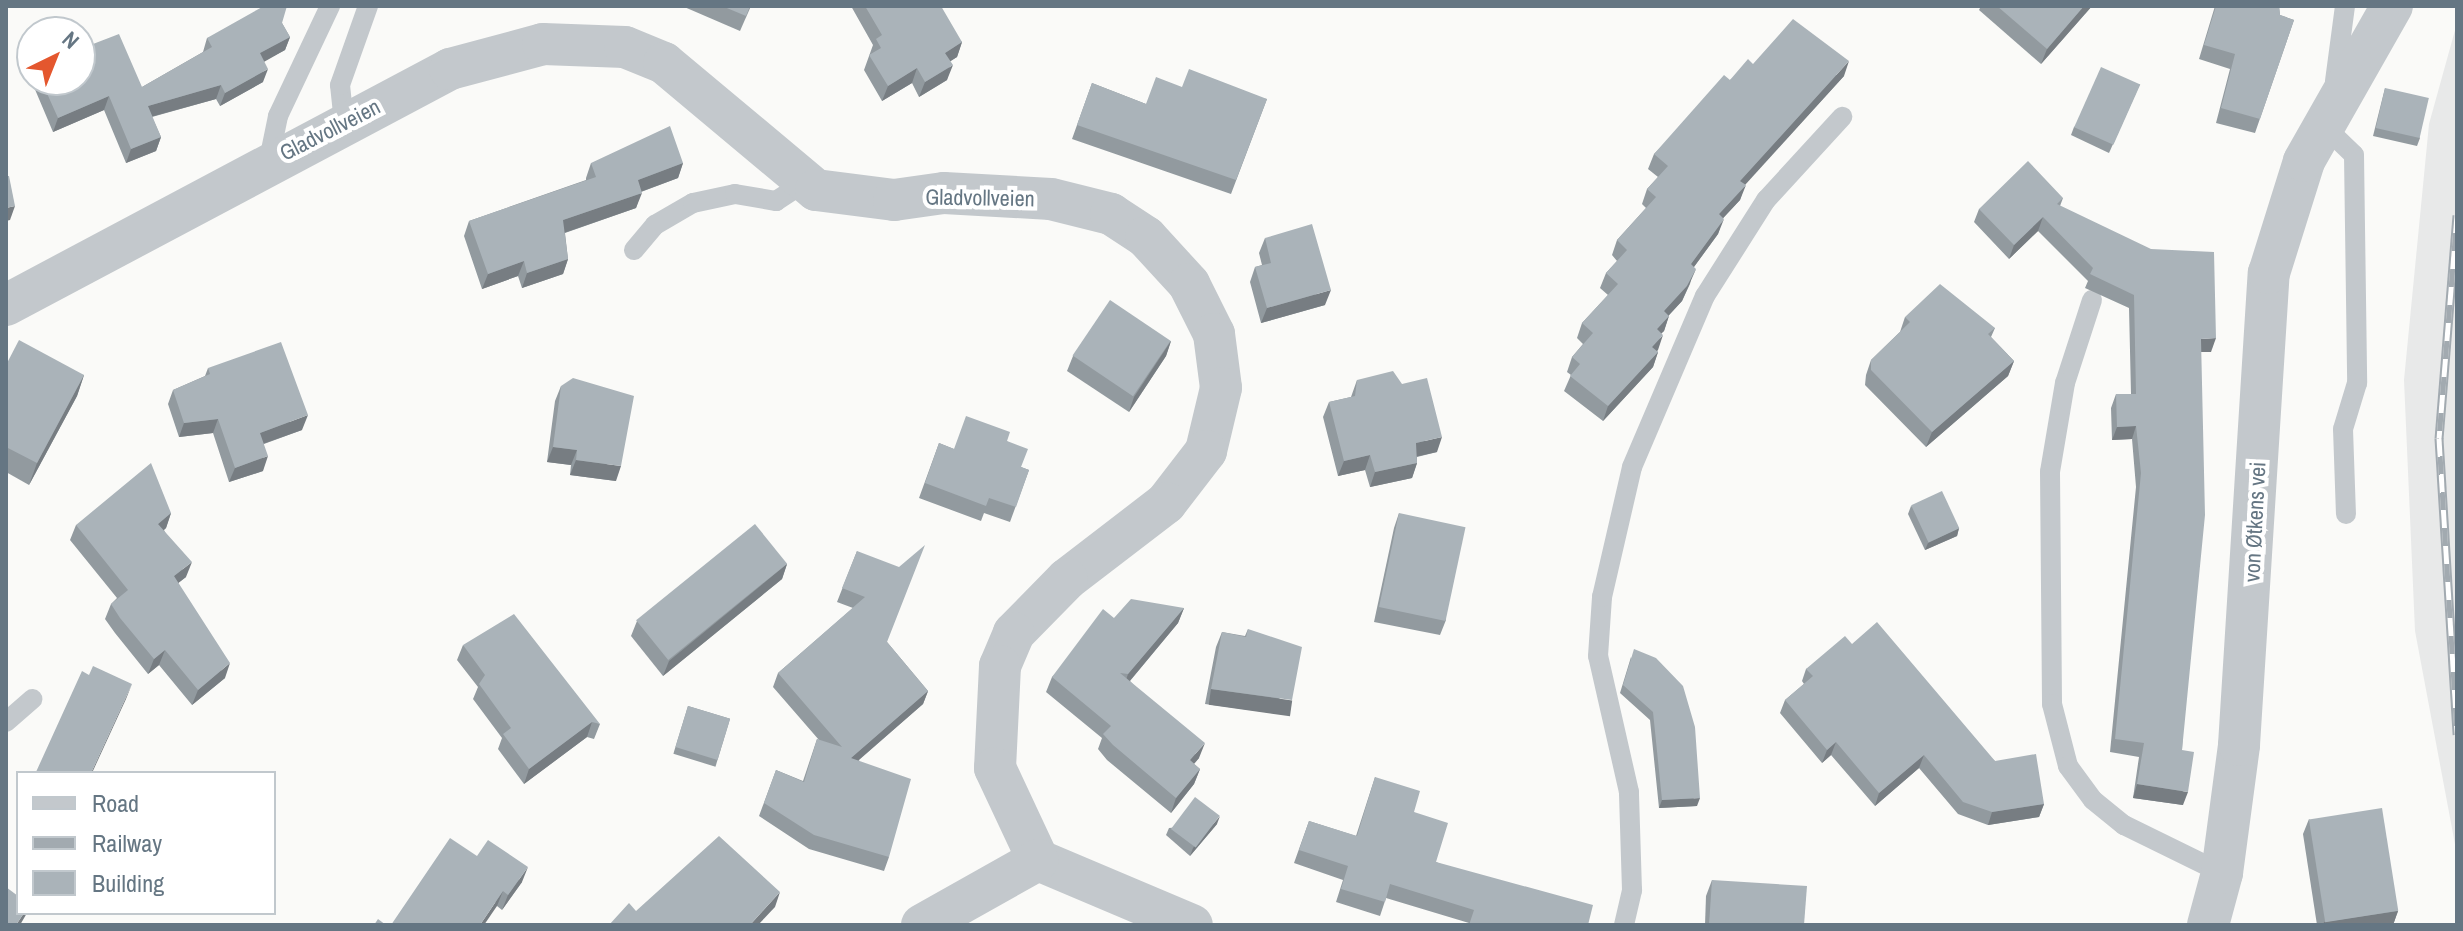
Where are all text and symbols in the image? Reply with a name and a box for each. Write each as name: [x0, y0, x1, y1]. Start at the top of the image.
north arrow: [16, 16, 96, 96]
text: N: [56, 24, 86, 55]
street label: Gladvollveien: [275, 93, 385, 167]
street label: Gladvollveien: [925, 184, 1035, 212]
street label: von Øtkens vei: [2239, 461, 2271, 583]
legend: [16, 771, 276, 915]
text: Road: [92, 787, 139, 819]
text: Railway: [92, 827, 162, 859]
text: Building: [92, 867, 164, 899]

